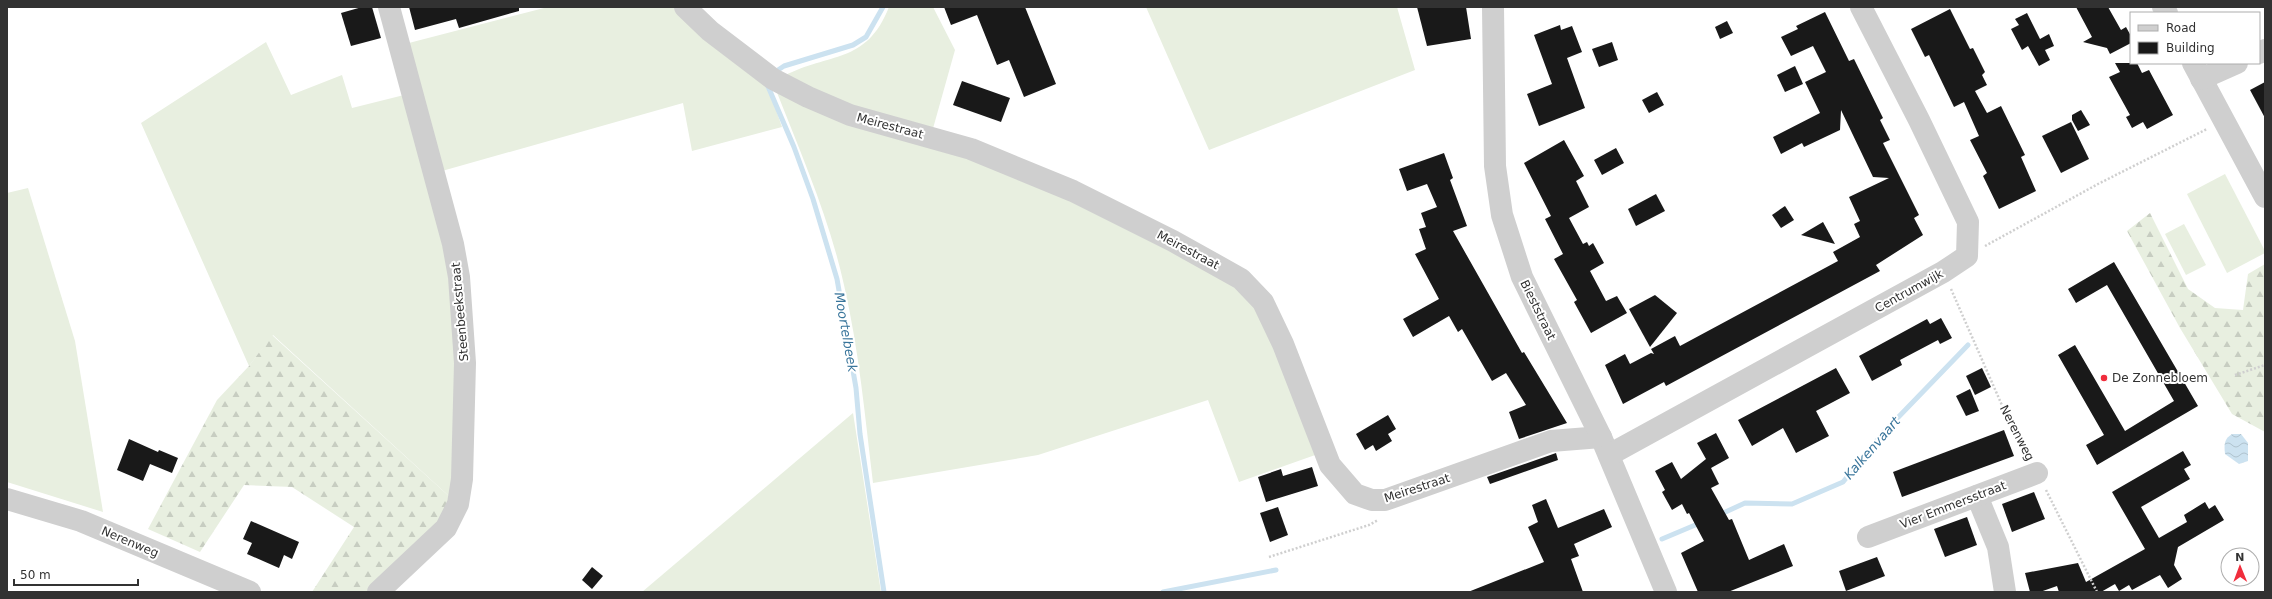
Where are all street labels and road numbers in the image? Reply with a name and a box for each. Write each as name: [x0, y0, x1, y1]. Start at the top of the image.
street label: Meirestraat: [855, 110, 925, 142]
street label: Meirestraat: [1155, 228, 1222, 272]
street label: Steenbeekstraat: [449, 262, 471, 362]
street label: Centrumwijk: [1872, 266, 1946, 315]
street label: Bieststraat: [1517, 278, 1559, 343]
street label: Nerenweg: [1997, 403, 2037, 463]
street label: Meirestraat: [1382, 471, 1452, 505]
street label: Vier Emmersstraat: [1898, 478, 2008, 532]
street label: Nerenweg: [99, 524, 161, 560]

